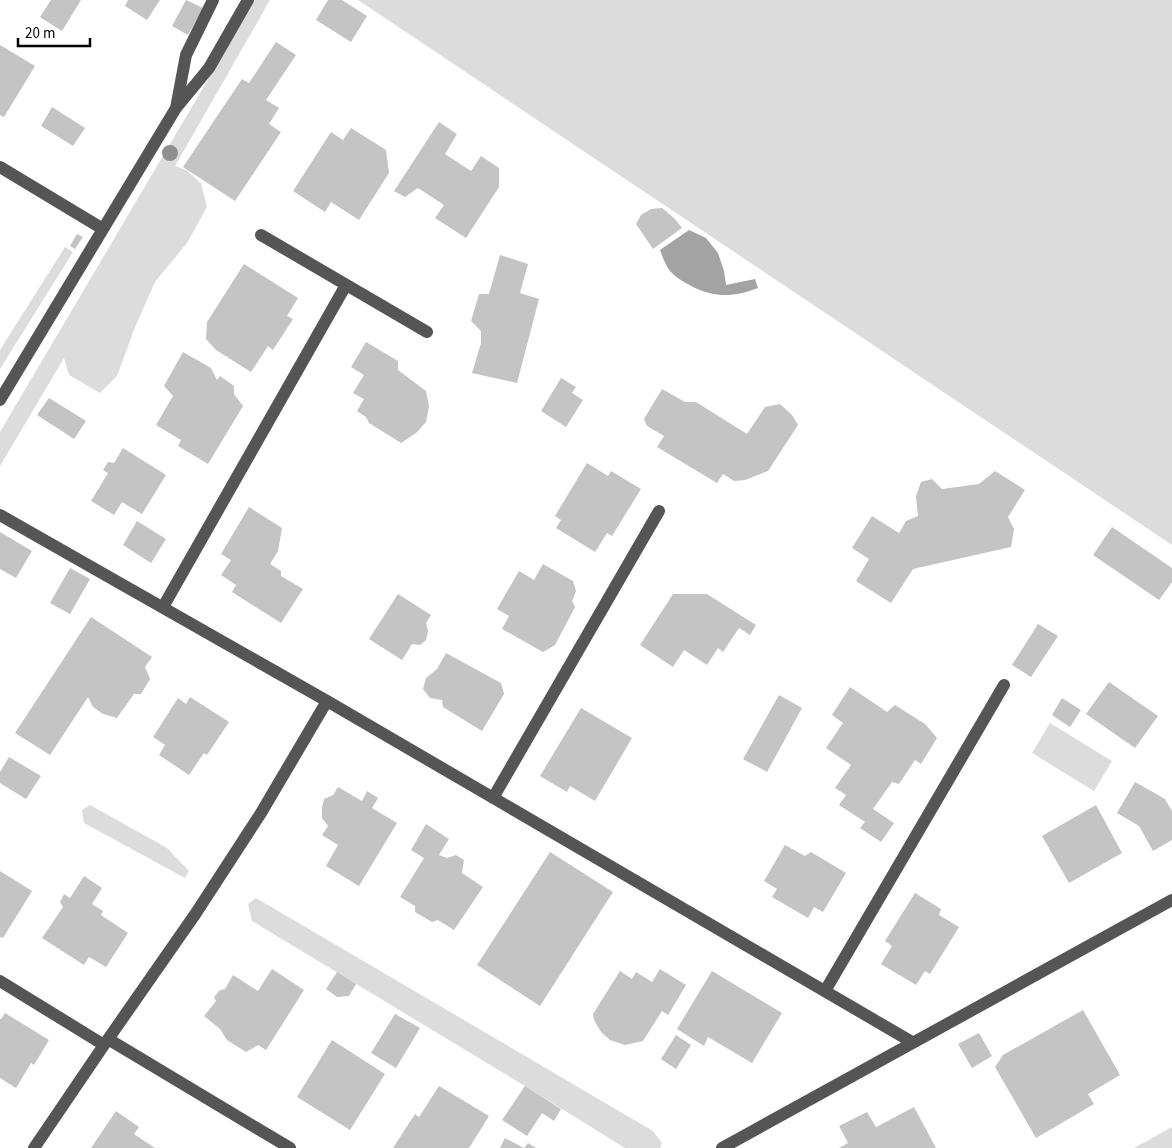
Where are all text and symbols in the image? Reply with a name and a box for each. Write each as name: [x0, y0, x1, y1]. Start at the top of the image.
scale bar: [18, 15, 90, 47]
text: 20 m: [25, 23, 55, 44]

